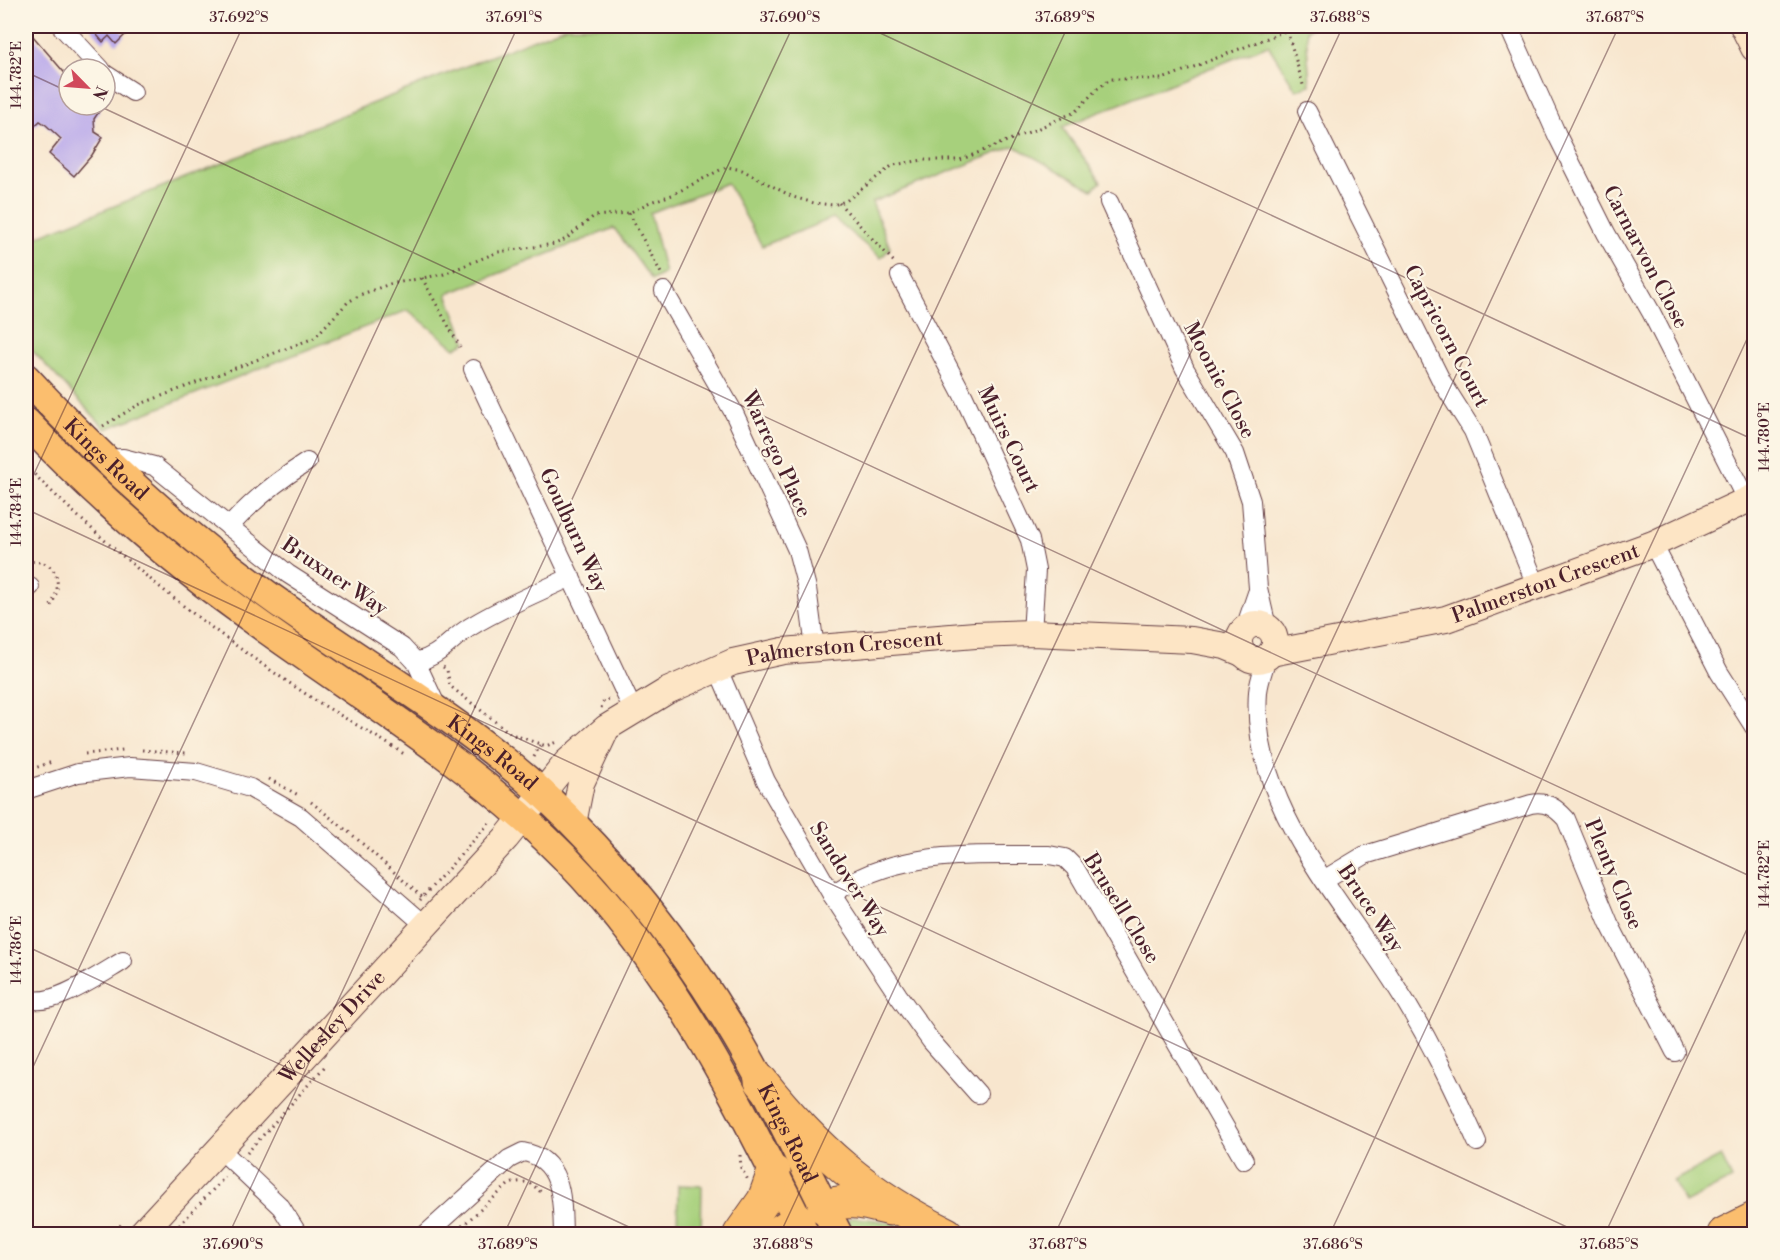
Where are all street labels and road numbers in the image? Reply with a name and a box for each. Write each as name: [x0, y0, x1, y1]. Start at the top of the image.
street label: Carnarvon Close: [1596, 181, 1694, 333]
street label: Capricorn Court: [1398, 261, 1495, 413]
street label: Moonie Close: [1177, 318, 1261, 443]
street label: Muirs Court: [971, 382, 1045, 497]
street label: Warrego Place: [735, 386, 817, 522]
street label: Kings Road: [57, 413, 153, 507]
street label: Goulburn Way: [533, 464, 614, 597]
street label: Bruxner Way: [276, 531, 393, 622]
street label: Palmerston Crescent: [1448, 538, 1644, 630]
street label: Palmerston Crescent: [744, 626, 945, 673]
street label: Kings Road: [442, 710, 543, 797]
street label: Plenty Close: [1578, 815, 1648, 934]
street label: Sandover Way: [803, 817, 895, 943]
street label: Brusell Close: [1076, 848, 1165, 969]
street label: Bruce Way: [1331, 859, 1409, 958]
street label: Wellesley Drive: [273, 965, 392, 1090]
street label: Kings Road: [751, 1079, 823, 1188]

